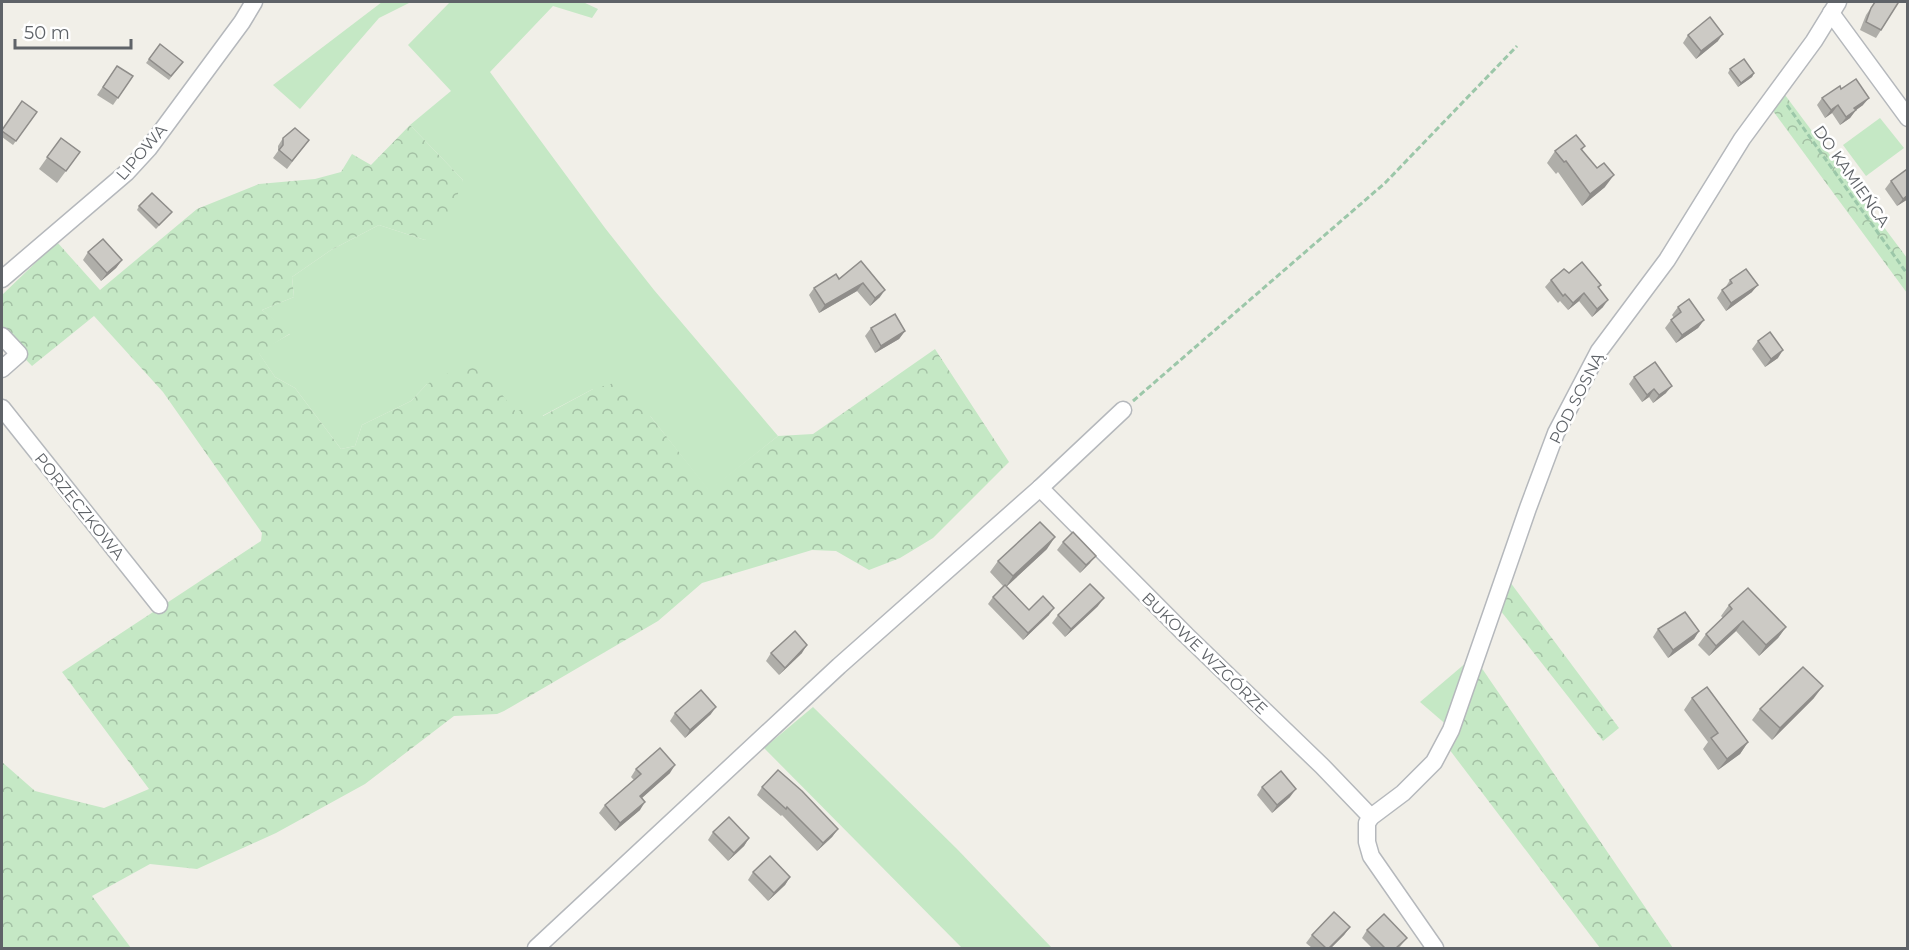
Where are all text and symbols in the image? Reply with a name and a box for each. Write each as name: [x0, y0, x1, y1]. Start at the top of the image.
scale bar: [15, 12, 130, 50]
text: 50 m: [24, 22, 70, 44]
street label: LIPOWA: [112, 120, 171, 184]
street label: DO KAMIEŃCA: [1810, 122, 1894, 231]
street label: POD SOSNĄ: [1545, 349, 1608, 447]
street label: PORZECZKOWA: [31, 449, 129, 564]
street label: BUKOWE WZGÓRZE: [1138, 588, 1271, 718]

